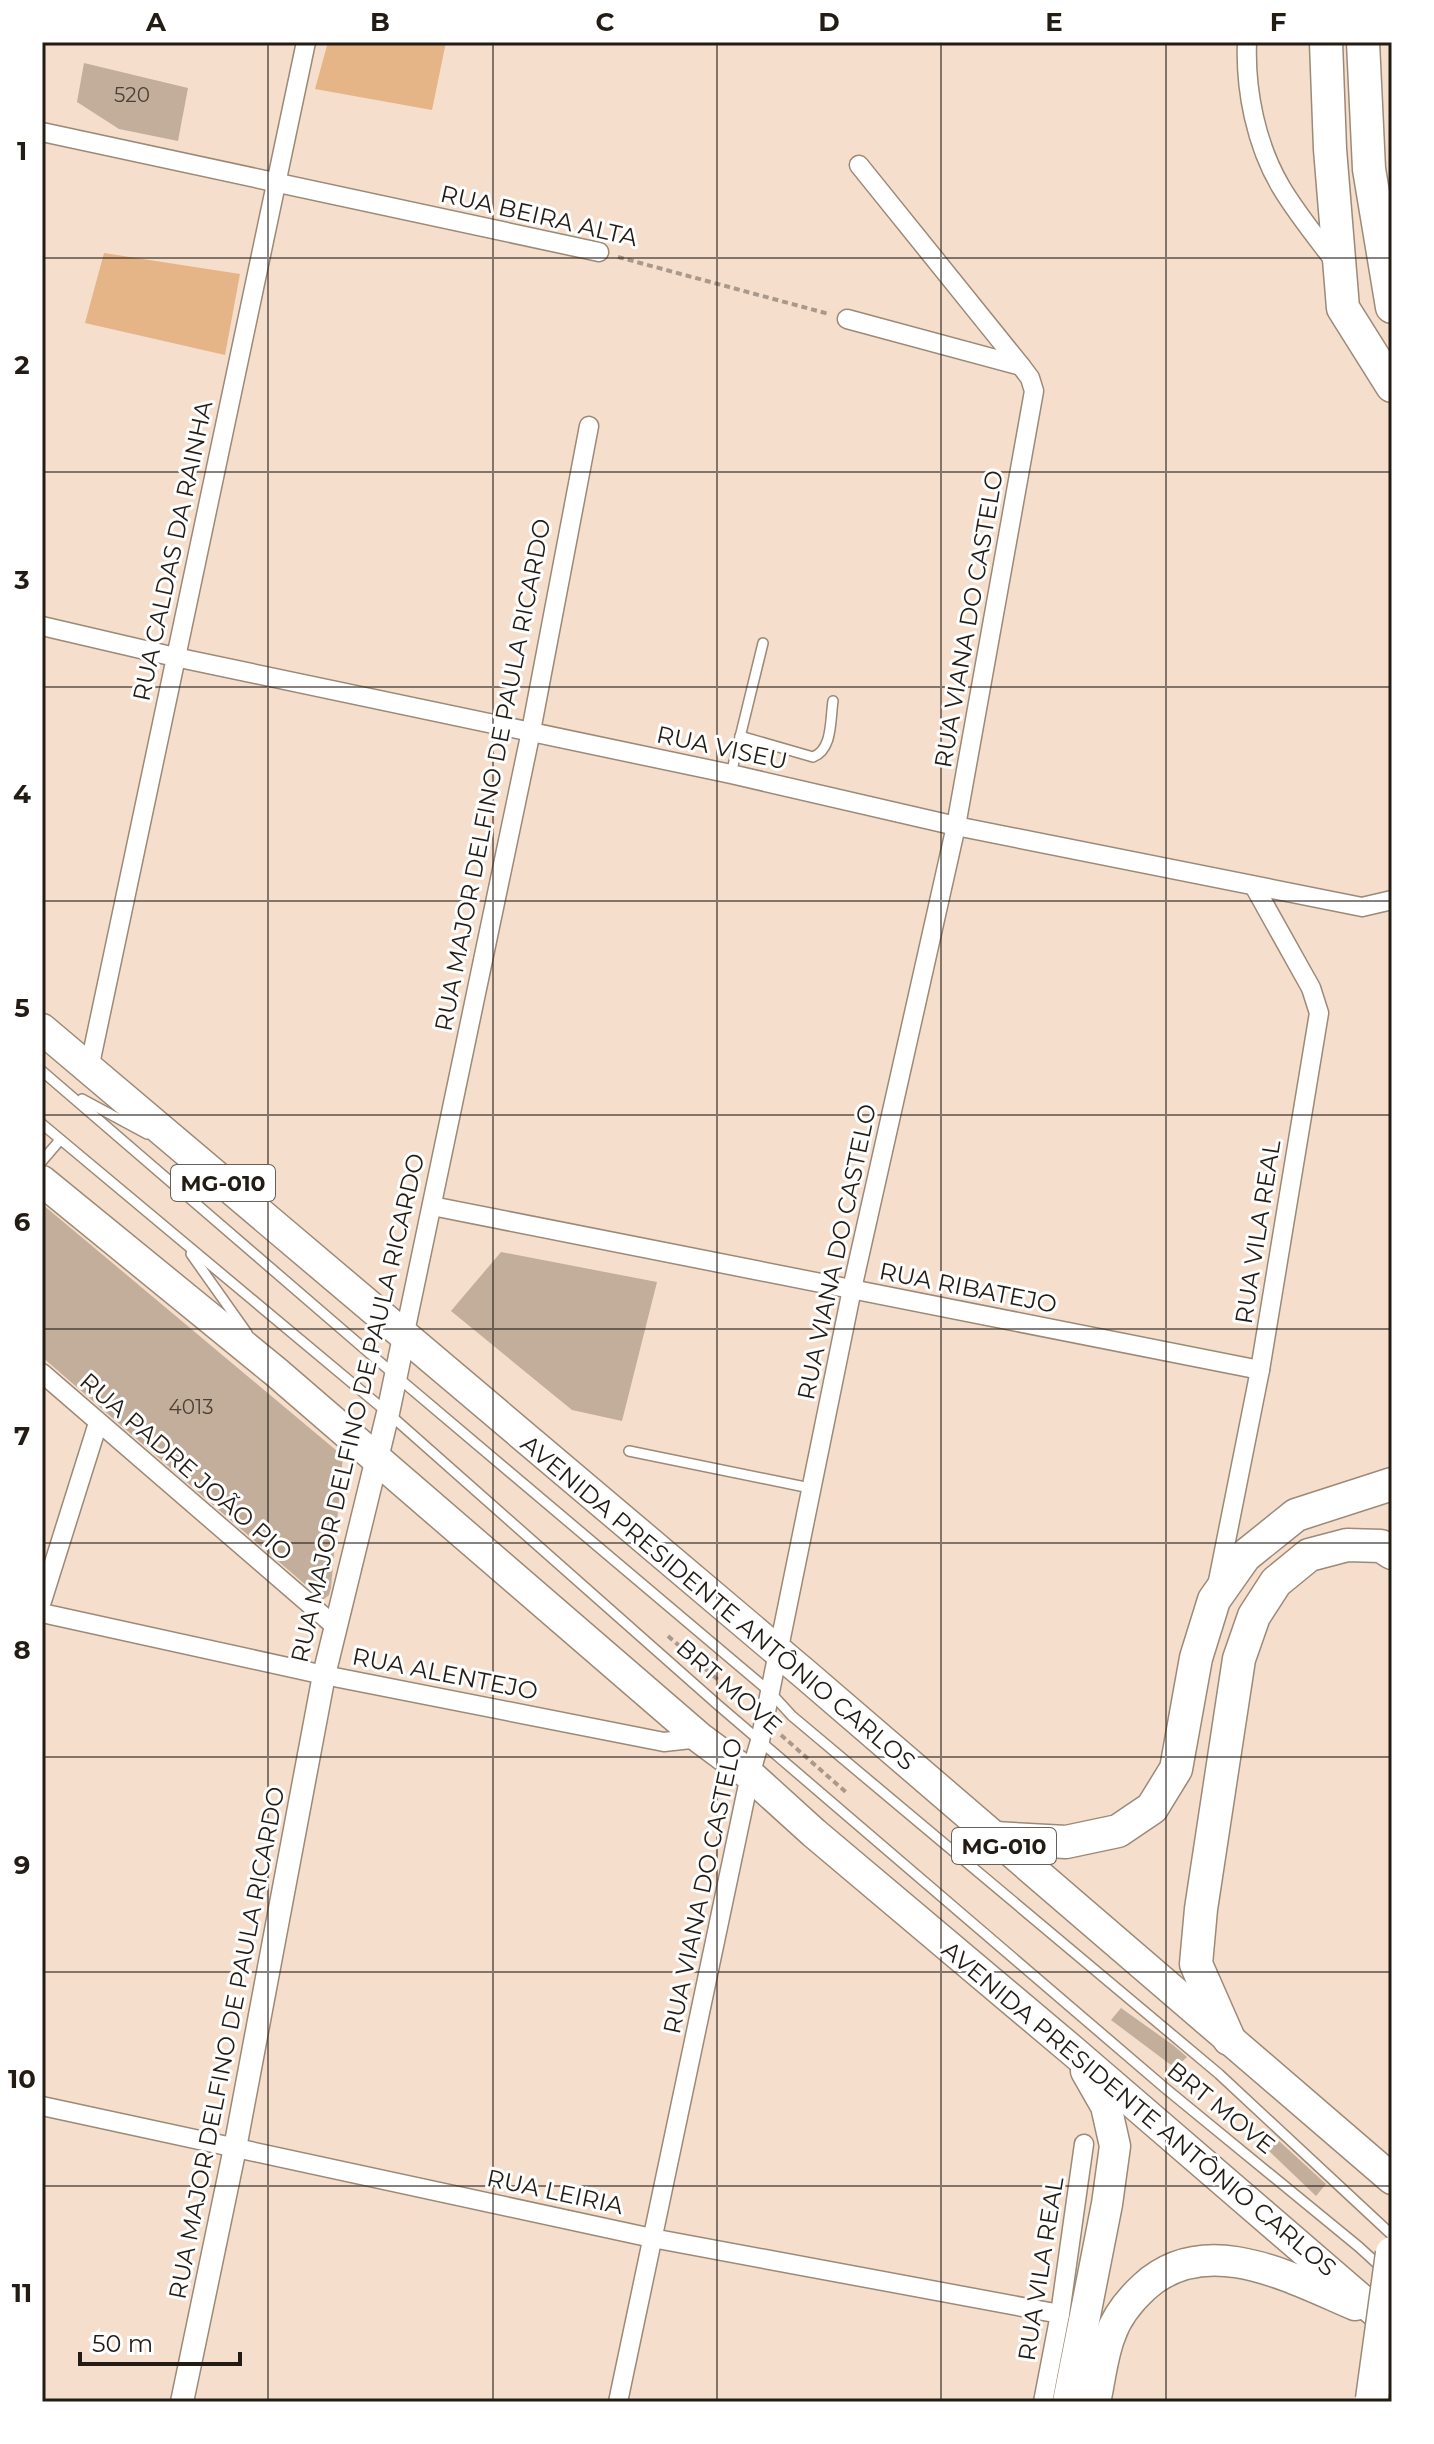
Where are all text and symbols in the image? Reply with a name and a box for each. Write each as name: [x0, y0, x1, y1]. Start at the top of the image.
text: A: [145, 6, 167, 38]
text: B: [370, 6, 390, 38]
text: C: [596, 6, 615, 38]
text: D: [818, 6, 840, 38]
text: E: [1045, 6, 1063, 38]
text: F: [1270, 6, 1286, 38]
house number: 520: [114, 83, 150, 107]
text: 1: [17, 135, 27, 167]
street label: RUA BEIRA ALTA: [438, 179, 641, 252]
text: 2: [14, 349, 30, 381]
street label: RUA CALDAS DA RAINHA: [126, 397, 219, 704]
street label: RUA VIANA DO CASTELO: [928, 468, 1009, 770]
street label: RUA MAJOR DELFINO DE PAULA RICARDO: [429, 516, 557, 1034]
text: 3: [13, 564, 30, 596]
street label: RUA VISEU: [654, 720, 790, 776]
text: 4: [13, 778, 31, 810]
text: 5: [14, 992, 30, 1024]
street label: RUA VIANA DO CASTELO: [791, 1101, 882, 1402]
street label: RUA VILA REAL: [1229, 1138, 1286, 1326]
street label: RUA MAJOR DELFINO DE PAULA RICARDO: [285, 1150, 430, 1665]
road number: MG-010: [171, 1165, 275, 1201]
text: 6: [14, 1206, 31, 1238]
street label: RUA RIBATEJO: [877, 1256, 1059, 1319]
street label: RUA PADRE JOÃO PIO: [74, 1366, 299, 1567]
house number: 4013: [169, 1395, 213, 1419]
text: 7: [14, 1420, 30, 1452]
street label: AVENIDA PRESIDENTE ANTÔNIO CARLOS: [515, 1429, 921, 1776]
street label: BRT MOVE: [671, 1633, 788, 1740]
text: 8: [13, 1634, 31, 1666]
street label: RUA ALENTEJO: [350, 1641, 540, 1706]
street label: RUA VIANA DO CASTELO: [657, 1735, 748, 2036]
street label: RUA MAJOR DELFINO DE PAULA RICARDO: [163, 1784, 291, 2302]
road number: MG-010: [952, 1828, 1056, 1864]
text: 9: [14, 1849, 30, 1881]
street label: AVENIDA PRESIDENTE ANTÔNIO CARLOS: [936, 1935, 1342, 2282]
street label: BRT MOVE: [1162, 2055, 1281, 2160]
text: 10: [8, 2063, 36, 2095]
street label: RUA LEIRIA: [484, 2163, 627, 2220]
street label: RUA VILA REAL: [1012, 2175, 1069, 2363]
text: 11: [12, 2277, 32, 2309]
scale bar: [80, 2316, 240, 2366]
text: 50 m: [92, 2329, 153, 2358]

